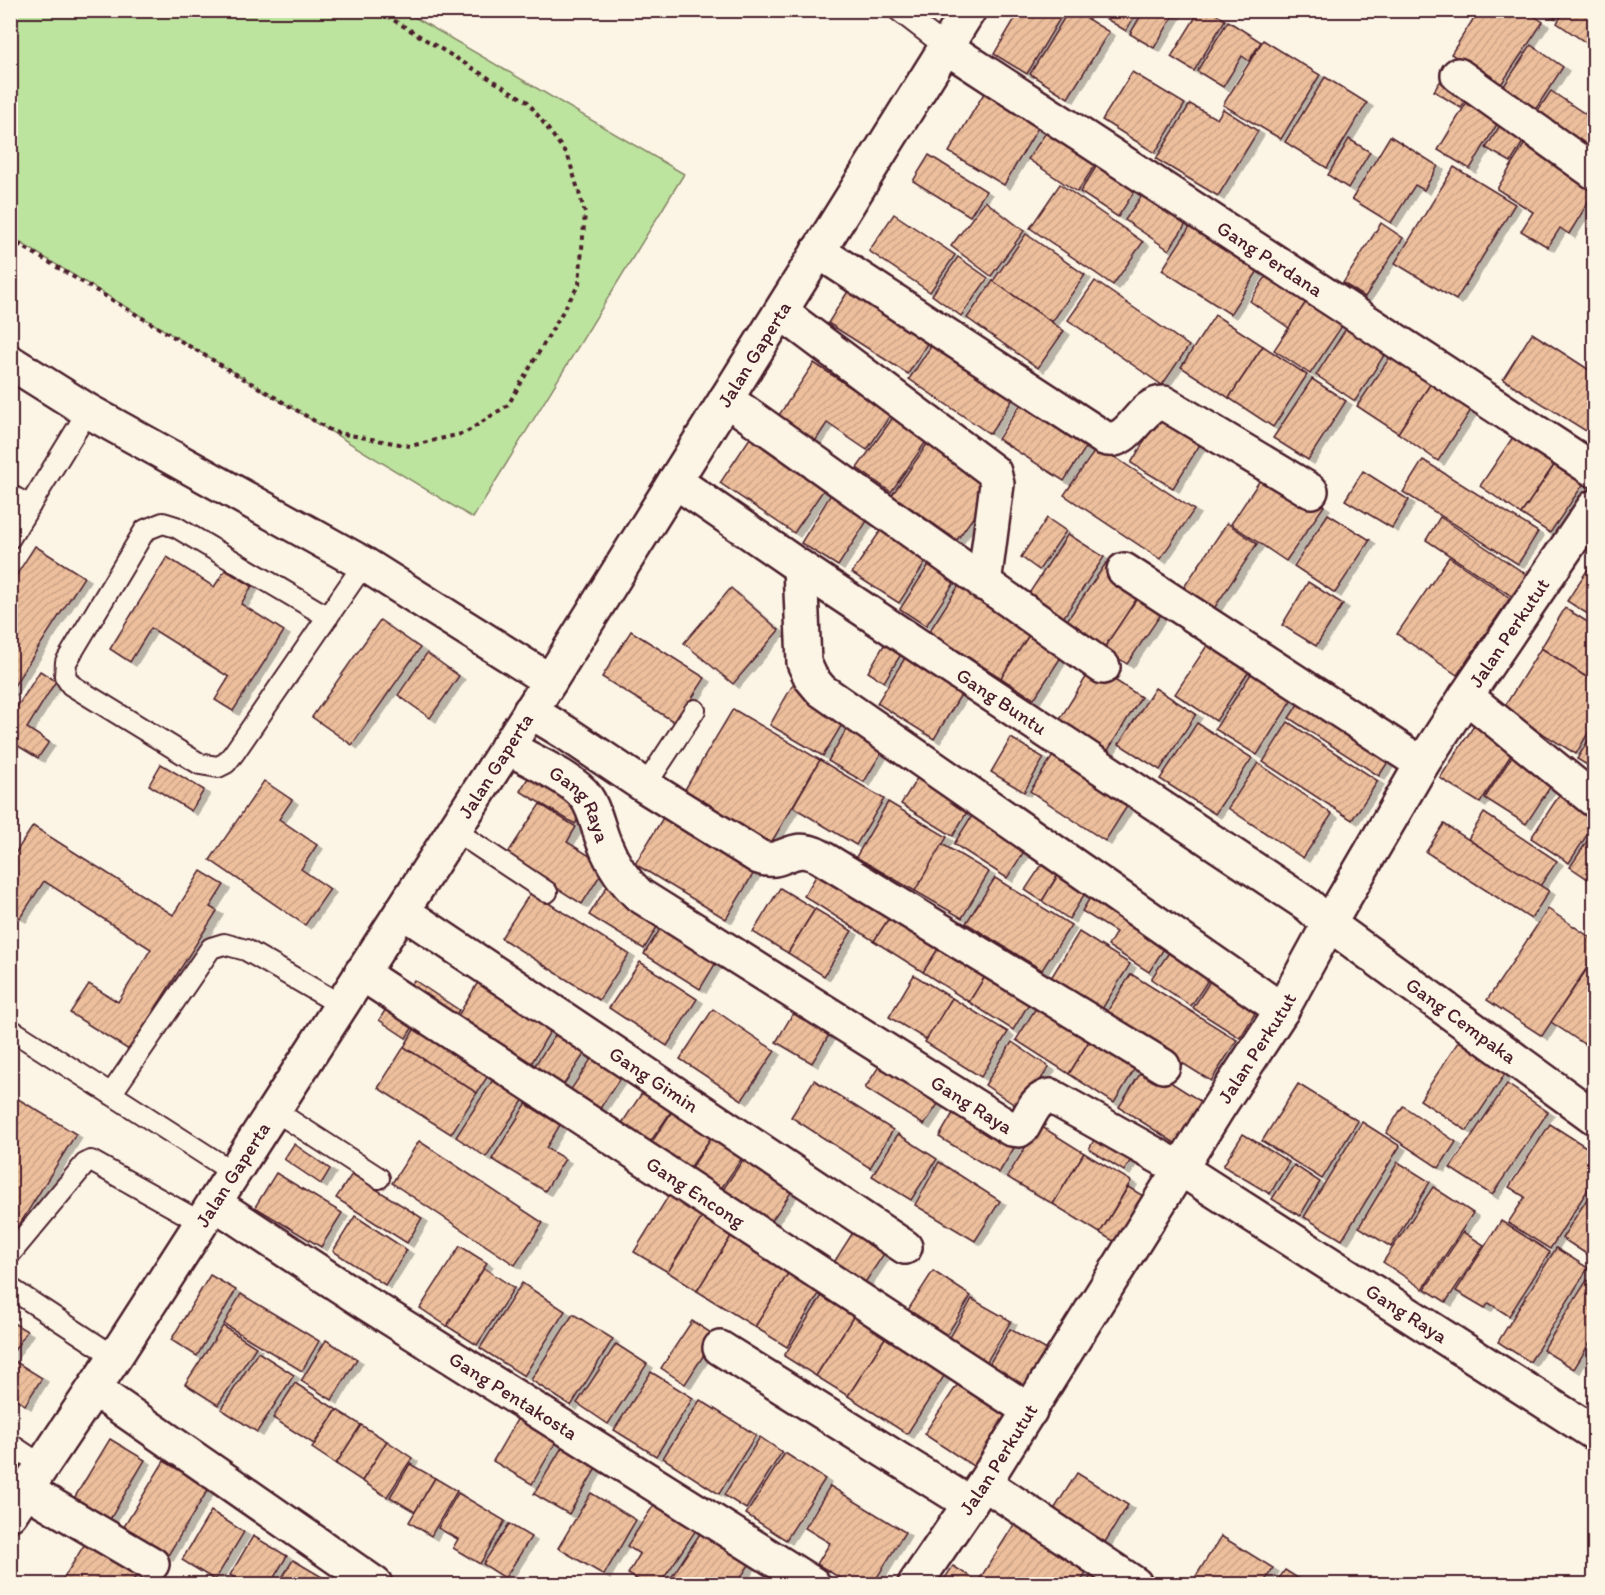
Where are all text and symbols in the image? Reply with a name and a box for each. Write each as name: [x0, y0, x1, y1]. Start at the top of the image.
street label: Gang Perdana: [1213, 215, 1328, 302]
street label: Jalan Gaperta: [712, 297, 796, 412]
street label: Jalan Perkutut: [1463, 573, 1554, 692]
street label: Gang Buntu: [952, 662, 1052, 740]
street label: Jalan Gaperta: [453, 709, 538, 823]
street label: Gang Raya: [545, 760, 615, 846]
street label: Gang Cempaka: [1401, 972, 1522, 1069]
street label: Jalan Perkutut: [1212, 988, 1301, 1108]
street label: Gang Gimin: [605, 1041, 703, 1118]
street label: Gang Raya: [926, 1070, 1018, 1139]
street label: Jalan Gaperta: [190, 1117, 275, 1231]
street label: Gang Encong: [642, 1151, 750, 1234]
street label: Gang Raya: [1361, 1278, 1453, 1349]
street label: Gang Pentakosta: [445, 1346, 582, 1445]
street label: Jalan Perkutut: [954, 1399, 1042, 1519]

